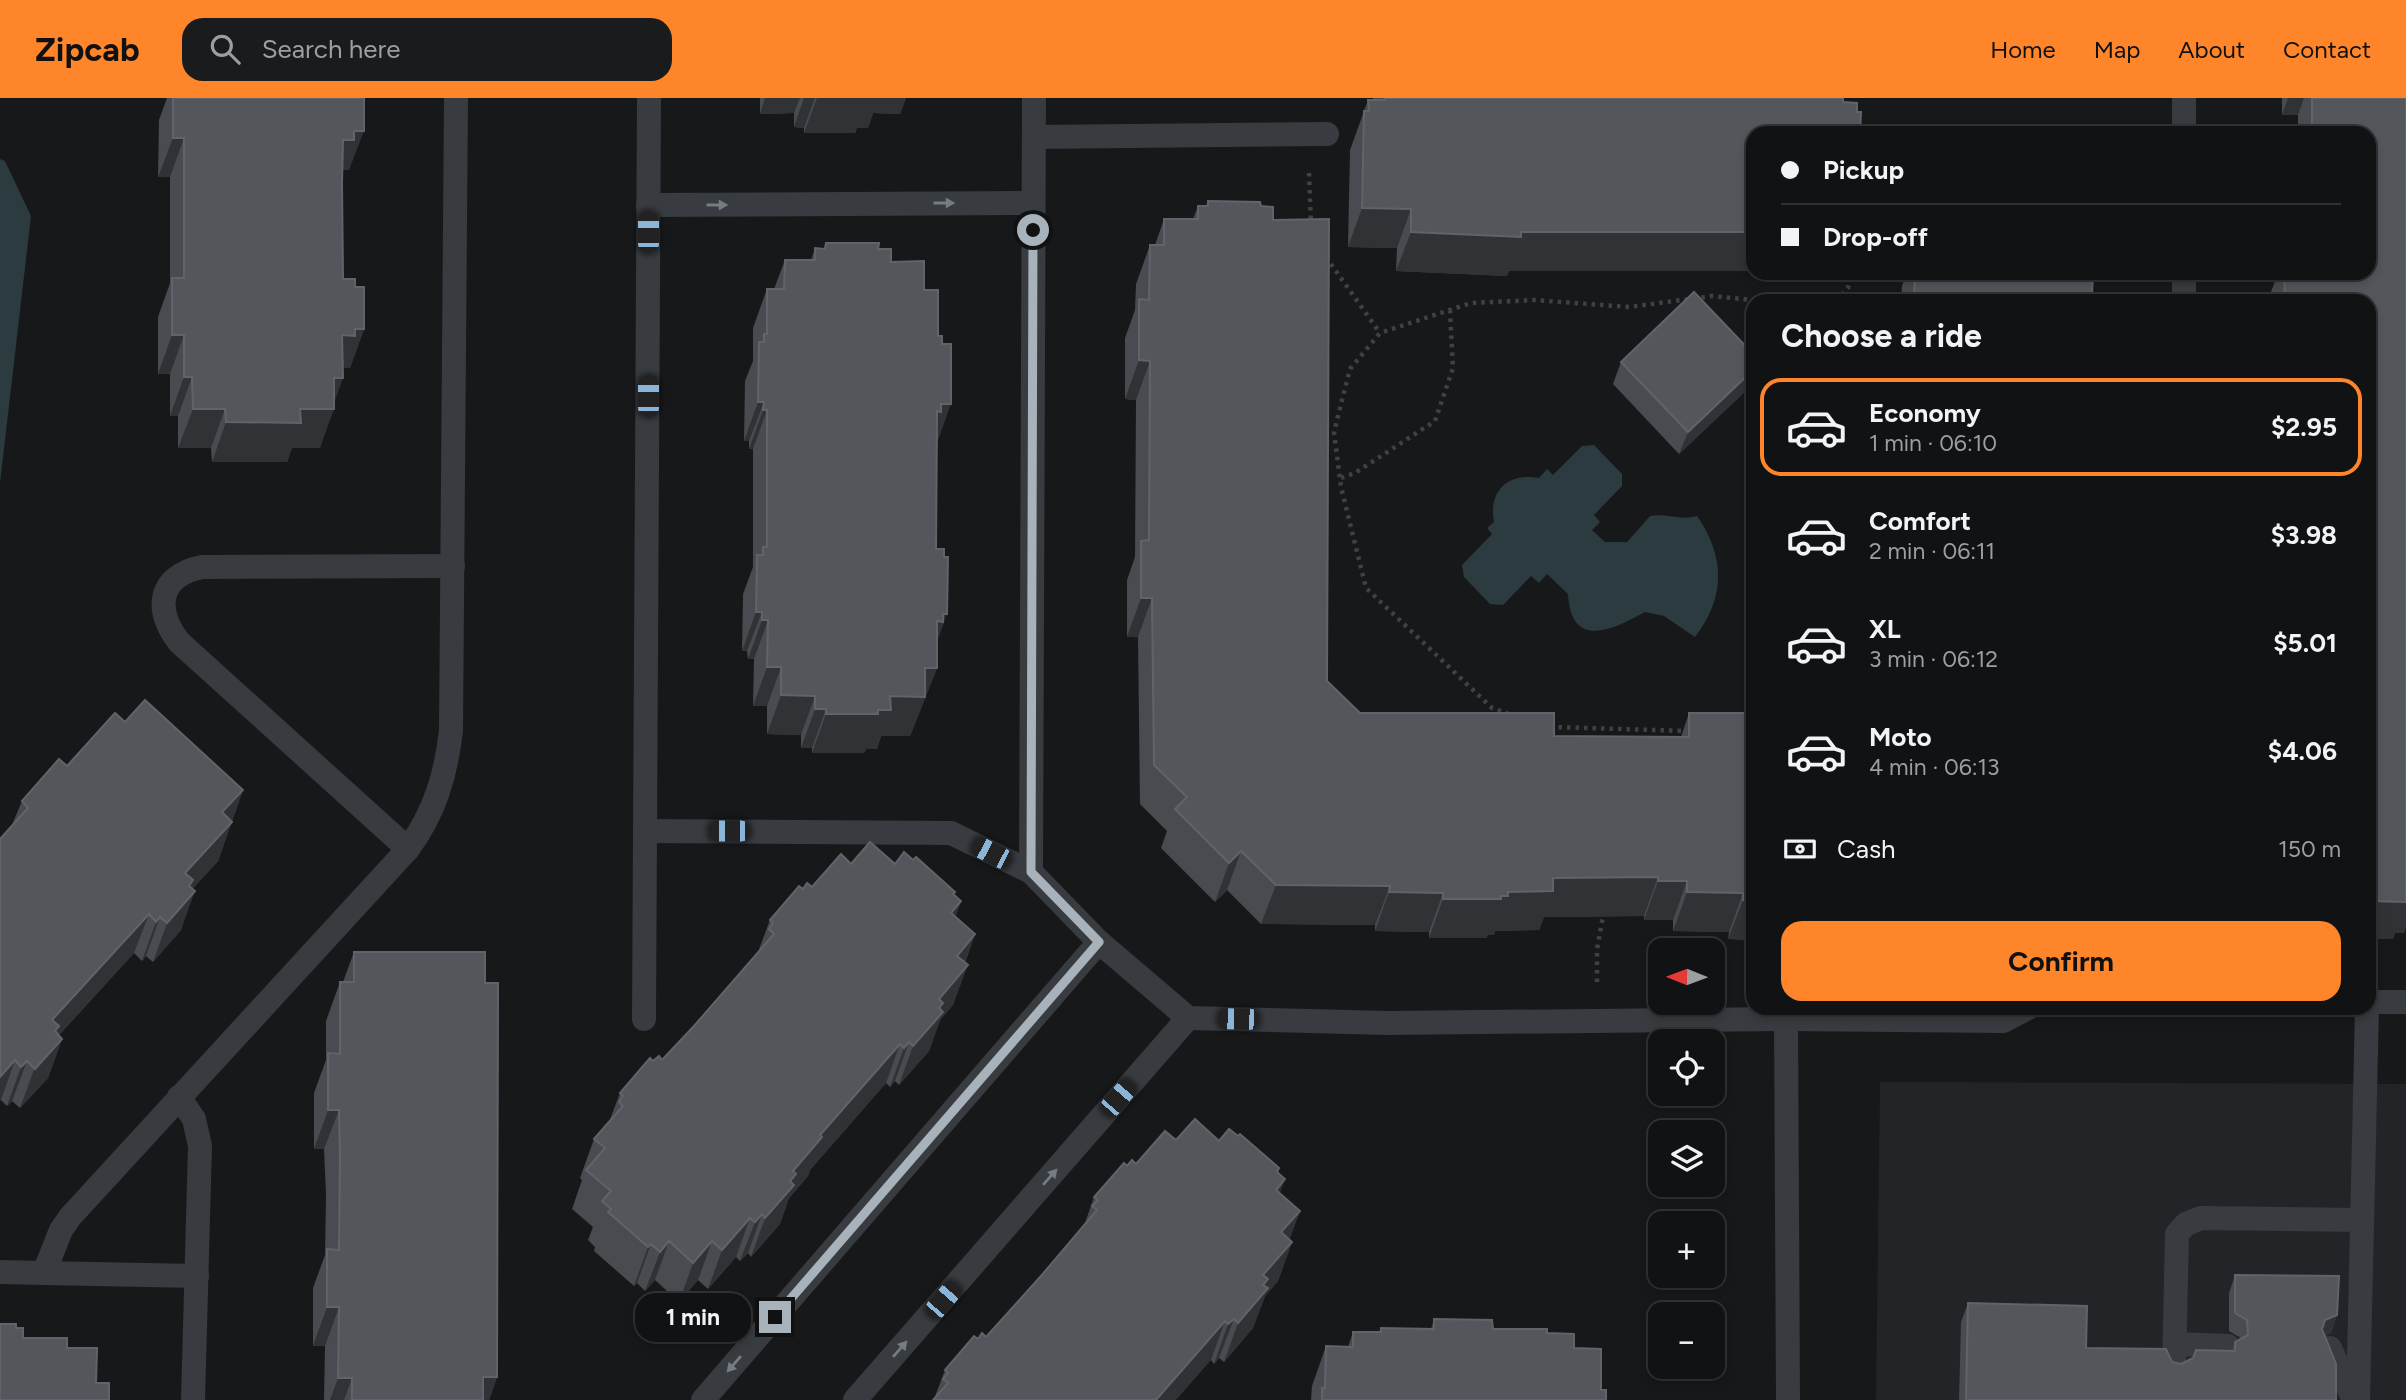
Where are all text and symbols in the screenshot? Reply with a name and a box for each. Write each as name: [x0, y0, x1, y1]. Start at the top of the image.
search box: [182, 18, 672, 81]
text: Zipcab: [35, 30, 140, 69]
icon: search: [206, 30, 244, 68]
text: Search here: [262, 33, 401, 65]
text: Home: [1990, 35, 2056, 64]
text: Map: [2094, 35, 2140, 64]
text: About: [2178, 35, 2245, 64]
text: Contact: [2283, 35, 2371, 64]
text: Pickup: [1823, 154, 1904, 186]
one-way arrow: [933, 197, 955, 209]
one-way arrow: [706, 199, 728, 211]
car: [638, 211, 659, 253]
route start: [1017, 214, 1049, 246]
text: Drop-off: [1823, 221, 1928, 253]
text: Choose a ride: [1781, 317, 1982, 355]
car: [638, 375, 659, 417]
icon: car: [1785, 396, 1848, 459]
text: Economy: [1869, 397, 1981, 429]
text: $2.95: [2271, 411, 2337, 443]
text: 1 min · 06:10: [1869, 429, 1997, 457]
icon: car: [1785, 504, 1848, 567]
text: Comfort: [1869, 505, 1971, 537]
text: $3.98: [2271, 519, 2337, 551]
text: 2 min · 06:11: [1869, 537, 1995, 565]
icon: car: [1785, 612, 1848, 675]
text: XL: [1869, 613, 1901, 645]
text: $5.01: [2273, 627, 2337, 659]
text: 3 min · 06:12: [1869, 645, 1998, 673]
icon: car: [1785, 720, 1848, 783]
text: Moto: [1869, 721, 1932, 753]
text: $4.06: [2268, 735, 2337, 767]
text: 4 min · 06:13: [1869, 753, 2000, 781]
car: [709, 821, 751, 842]
icon: cash: [1781, 830, 1819, 868]
text: Cash: [1837, 833, 1896, 865]
car: [968, 834, 1015, 872]
text: 150 m: [2278, 835, 2341, 863]
button: Confirm: [1781, 921, 2341, 1001]
north arrow: [1648, 938, 1726, 1015]
map controls: [1648, 938, 1725, 1379]
car: [1217, 1008, 1260, 1030]
button: locate: [1648, 1029, 1725, 1106]
car: [1097, 1075, 1140, 1121]
button: layers: [1648, 1120, 1725, 1197]
one-way arrow: [1041, 1169, 1057, 1186]
button: +: [1648, 1211, 1725, 1288]
car: [922, 1277, 965, 1323]
callout: 1 min: [635, 1292, 750, 1342]
route end: [759, 1301, 791, 1333]
button: −: [1648, 1302, 1725, 1379]
text: 1 min: [666, 1303, 720, 1331]
one-way arrow: [892, 1340, 907, 1357]
one-way arrow: [726, 1355, 742, 1373]

